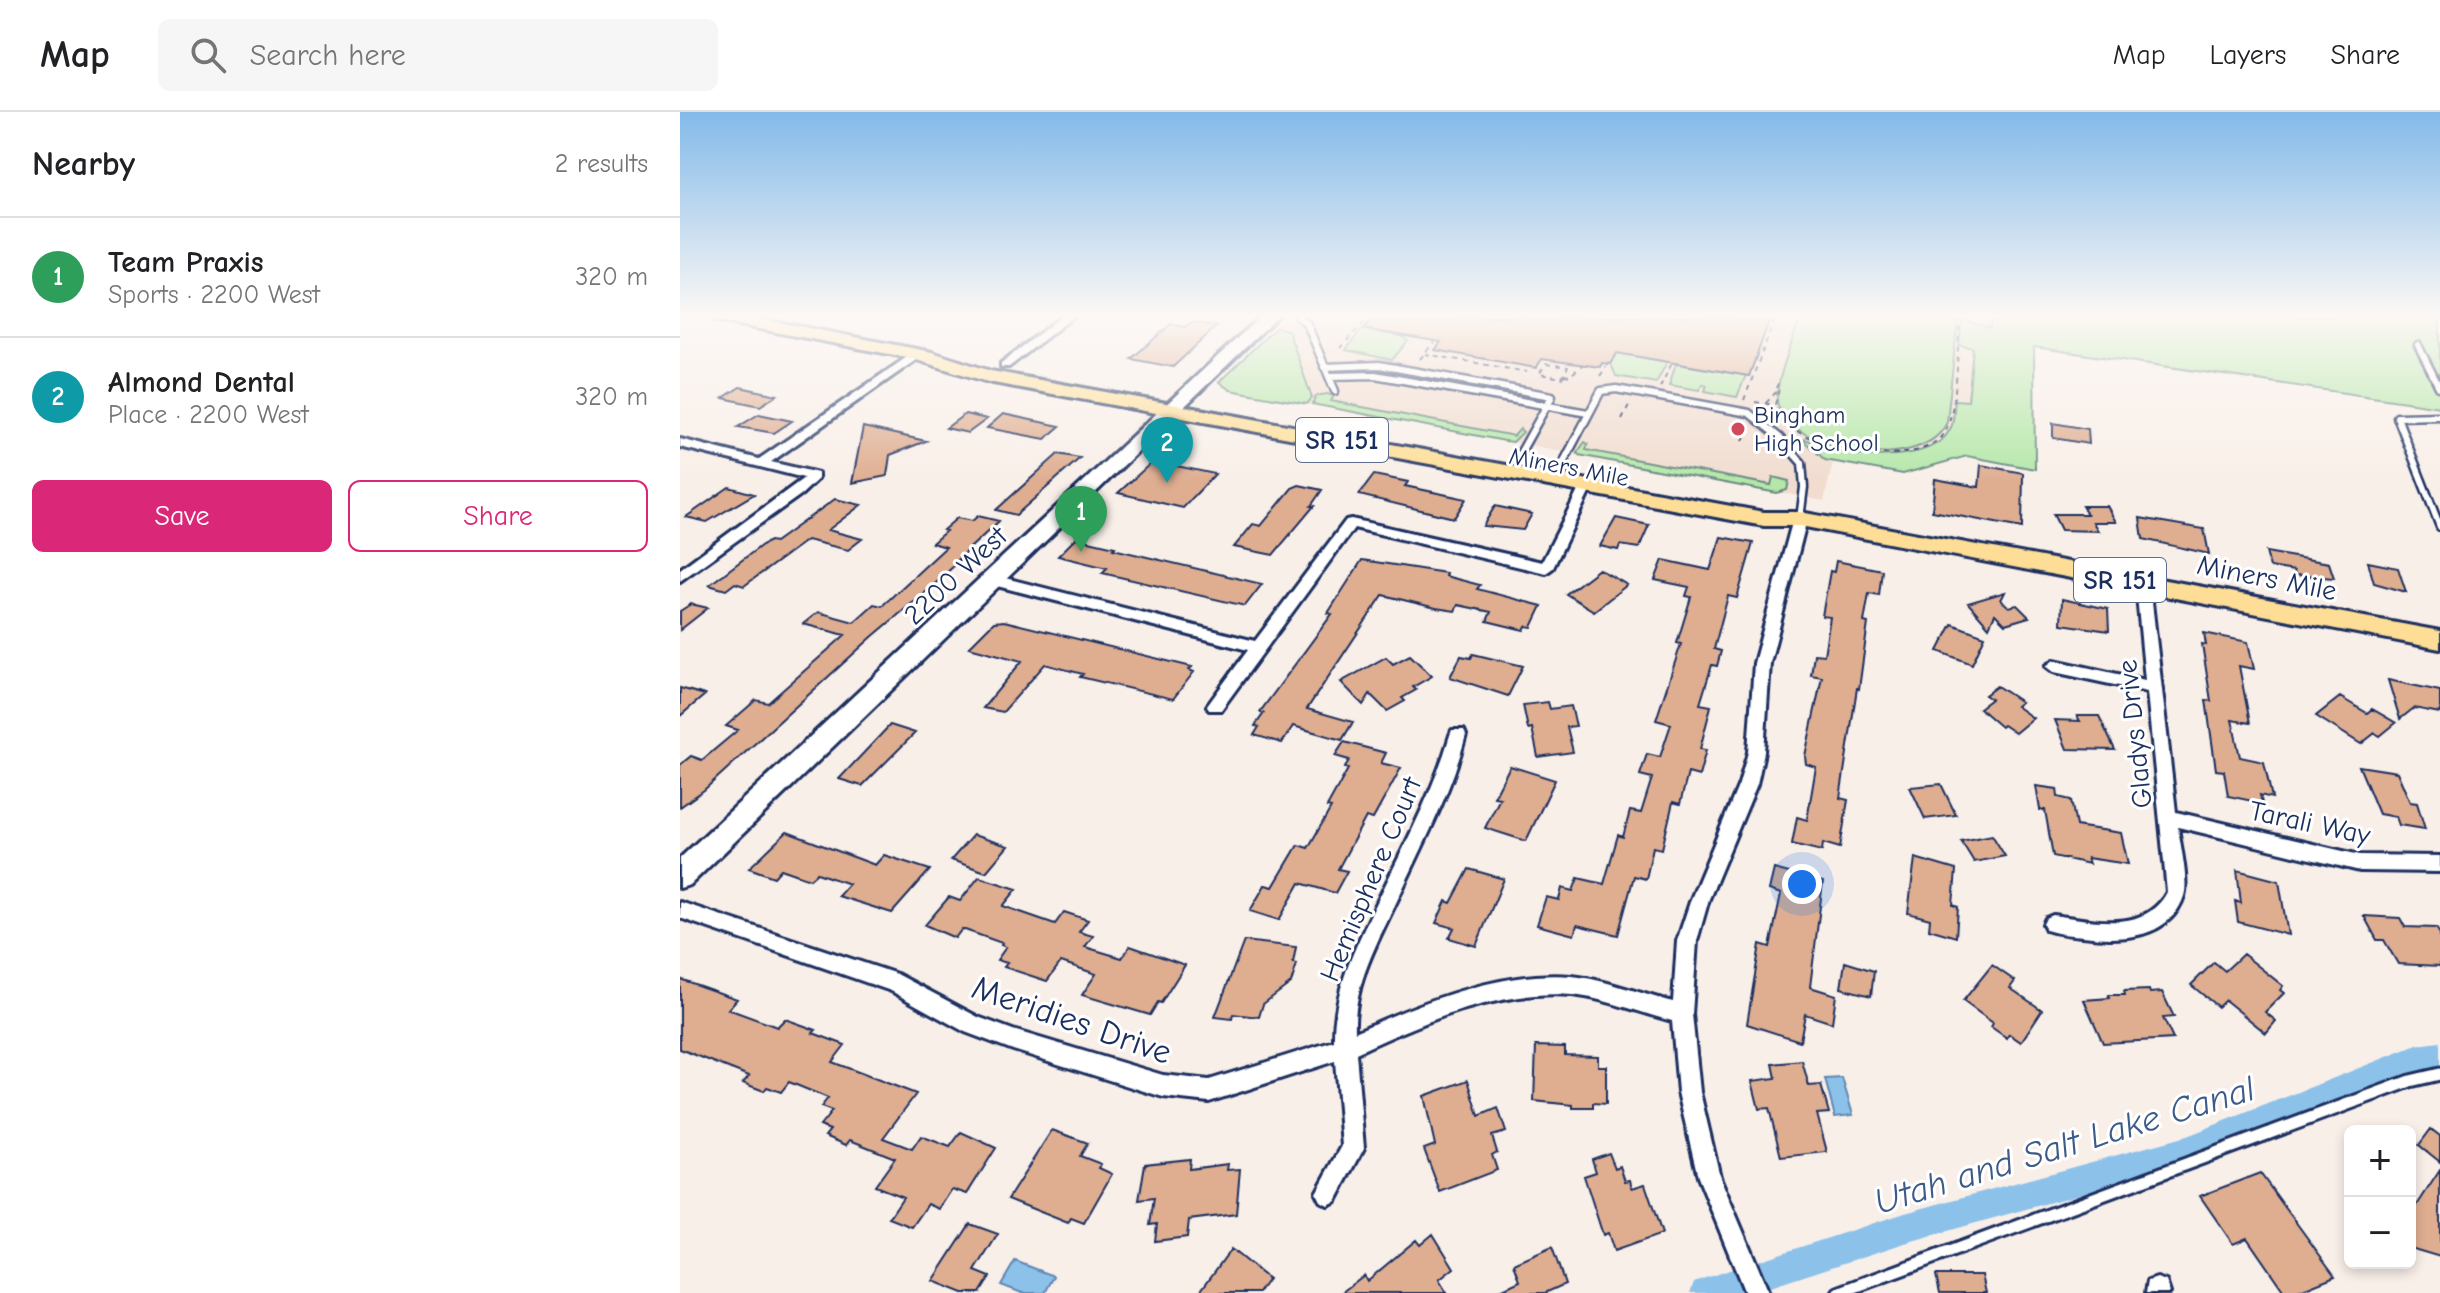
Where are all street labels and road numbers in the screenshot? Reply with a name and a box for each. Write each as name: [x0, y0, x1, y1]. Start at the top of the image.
road number: SR 151: [1296, 418, 1388, 462]
street label: Miners Mile: [1507, 442, 1631, 492]
street label: 2200 West: [898, 519, 1014, 631]
street label: Miners Mile: [2194, 549, 2339, 607]
road number: SR 151: [2074, 558, 2166, 602]
street label: Gladys Drive: [2111, 658, 2159, 810]
street label: Hemisphere Court: [1313, 772, 1429, 986]
street label: Tarali Way: [2246, 795, 2374, 851]
street label: Meridies Drive: [967, 967, 1177, 1073]

